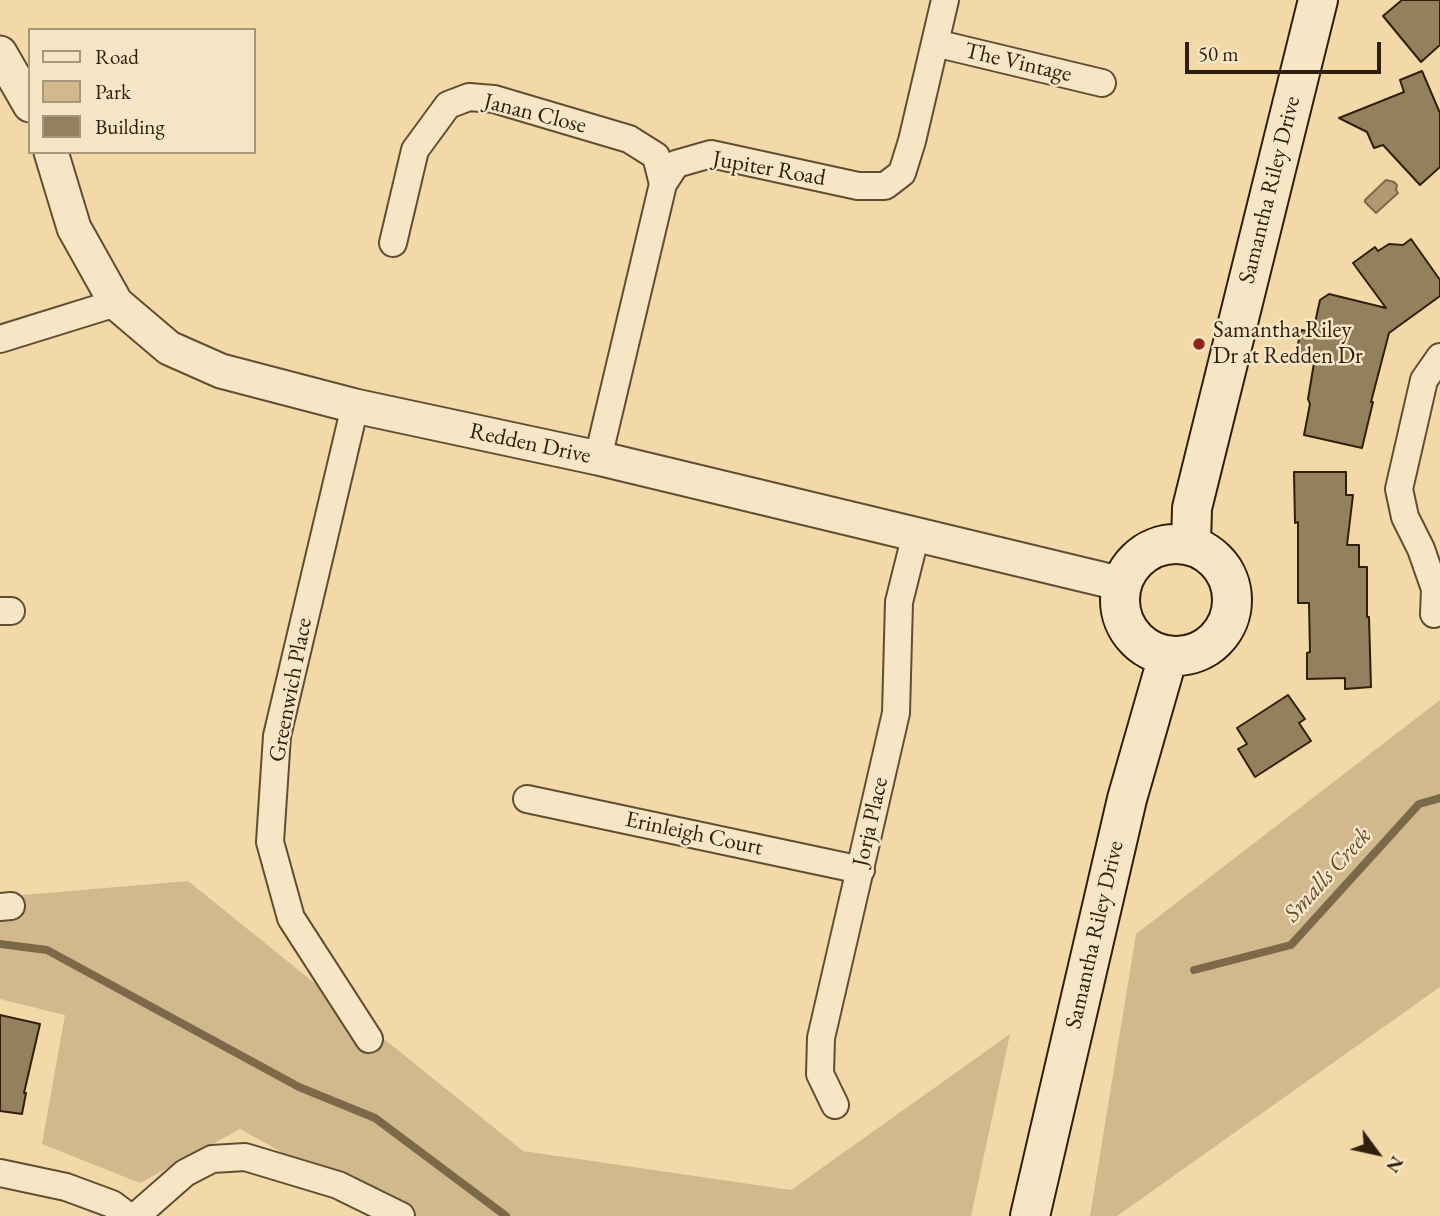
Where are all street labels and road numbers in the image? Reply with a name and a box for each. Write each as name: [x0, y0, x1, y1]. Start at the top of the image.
street label: The Vintage: [962, 37, 1074, 89]
street label: Janan Close: [481, 88, 589, 140]
street label: Samantha Riley Drive: [1233, 93, 1307, 287]
street label: Jupiter Road: [710, 146, 828, 192]
street label: Redden Drive: [467, 418, 593, 470]
street label: Greenwich Place: [264, 616, 318, 764]
street label: Jorja Place: [847, 775, 895, 869]
street label: Erinleigh Court: [623, 806, 765, 862]
street label: Samantha Riley Drive: [1060, 838, 1130, 1032]

